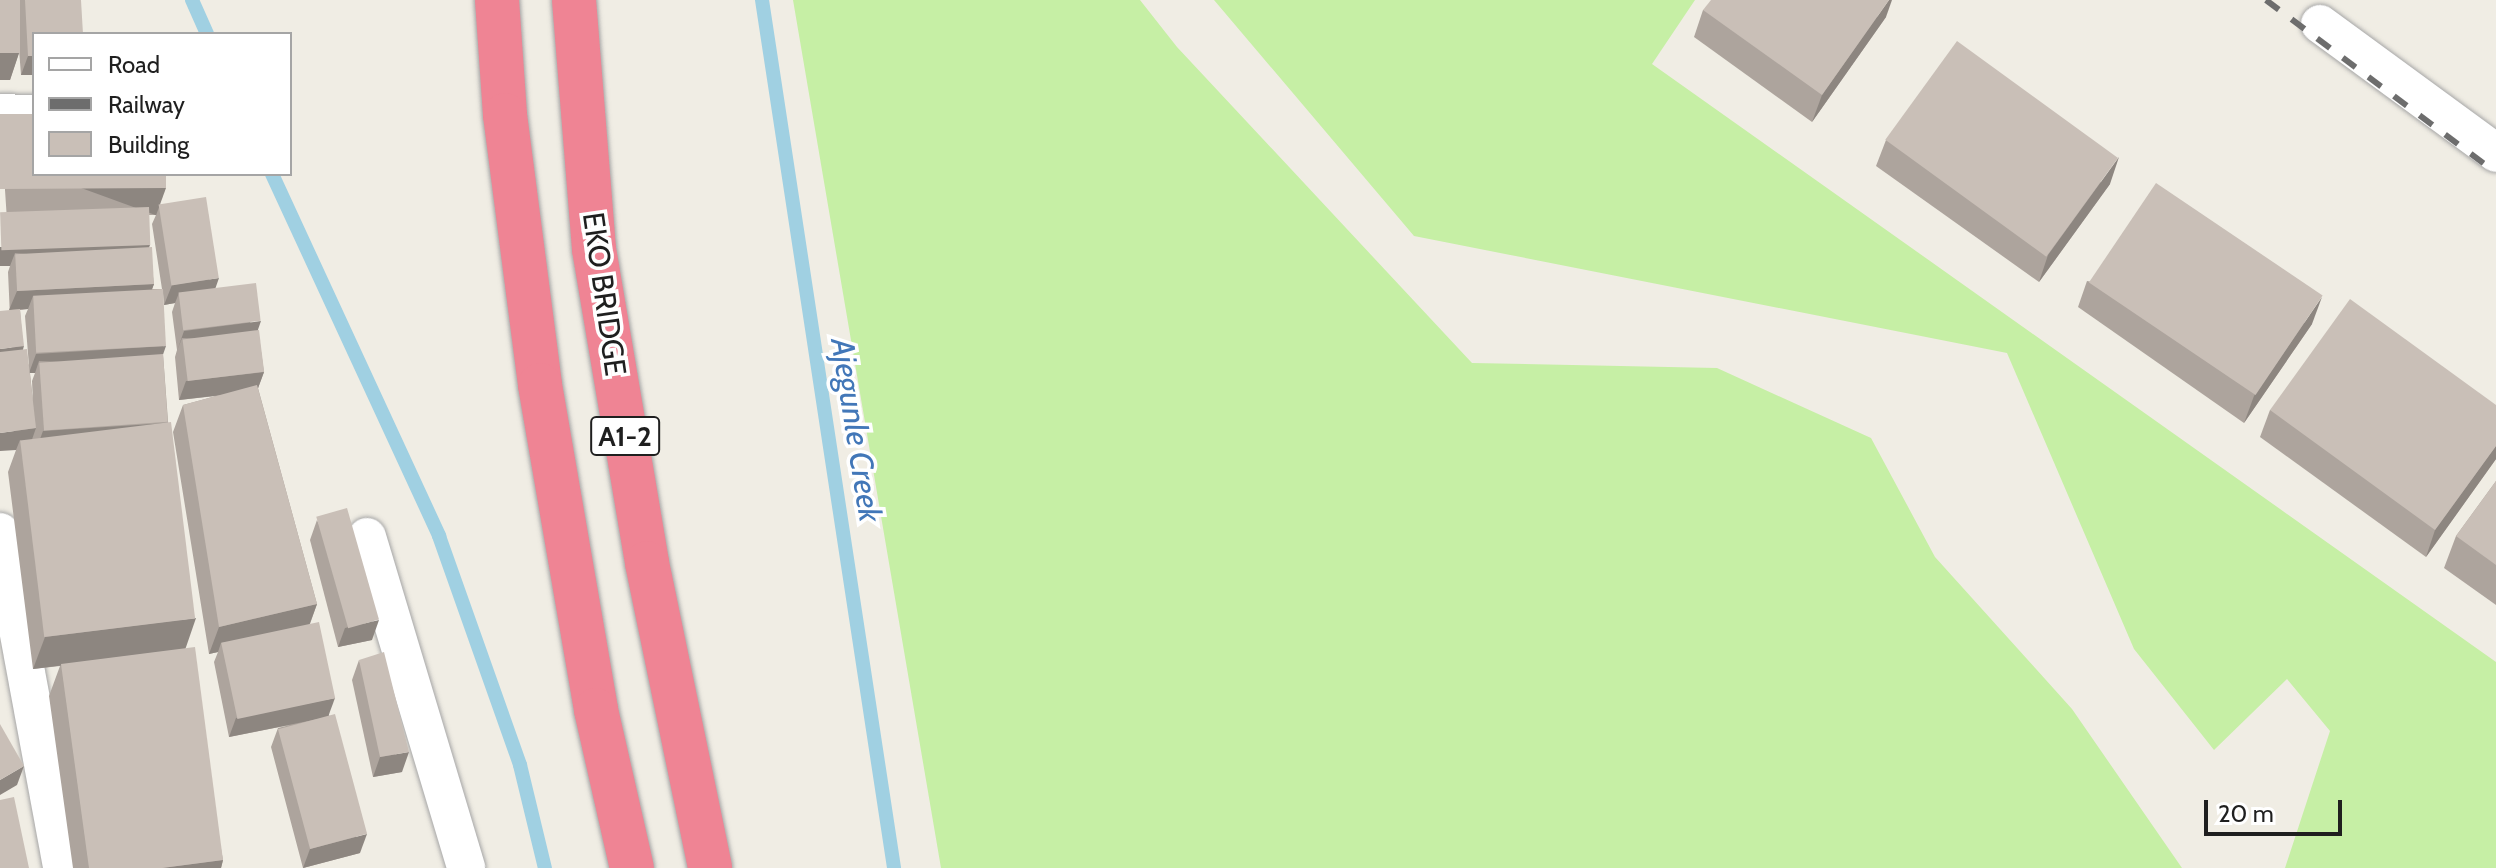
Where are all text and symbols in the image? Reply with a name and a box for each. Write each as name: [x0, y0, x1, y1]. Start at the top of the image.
legend: [32, 32, 292, 176]
text: Road: [108, 50, 160, 79]
text: Railway: [108, 90, 185, 119]
text: Building: [108, 130, 189, 159]
street label: EKO BRIDGE: [575, 210, 633, 378]
water label: Ajegunle Creek: [823, 335, 889, 525]
road number: A1-2: [589, 412, 661, 460]
scale bar: [2208, 784, 2346, 834]
text: 20 m: [2218, 799, 2274, 828]

